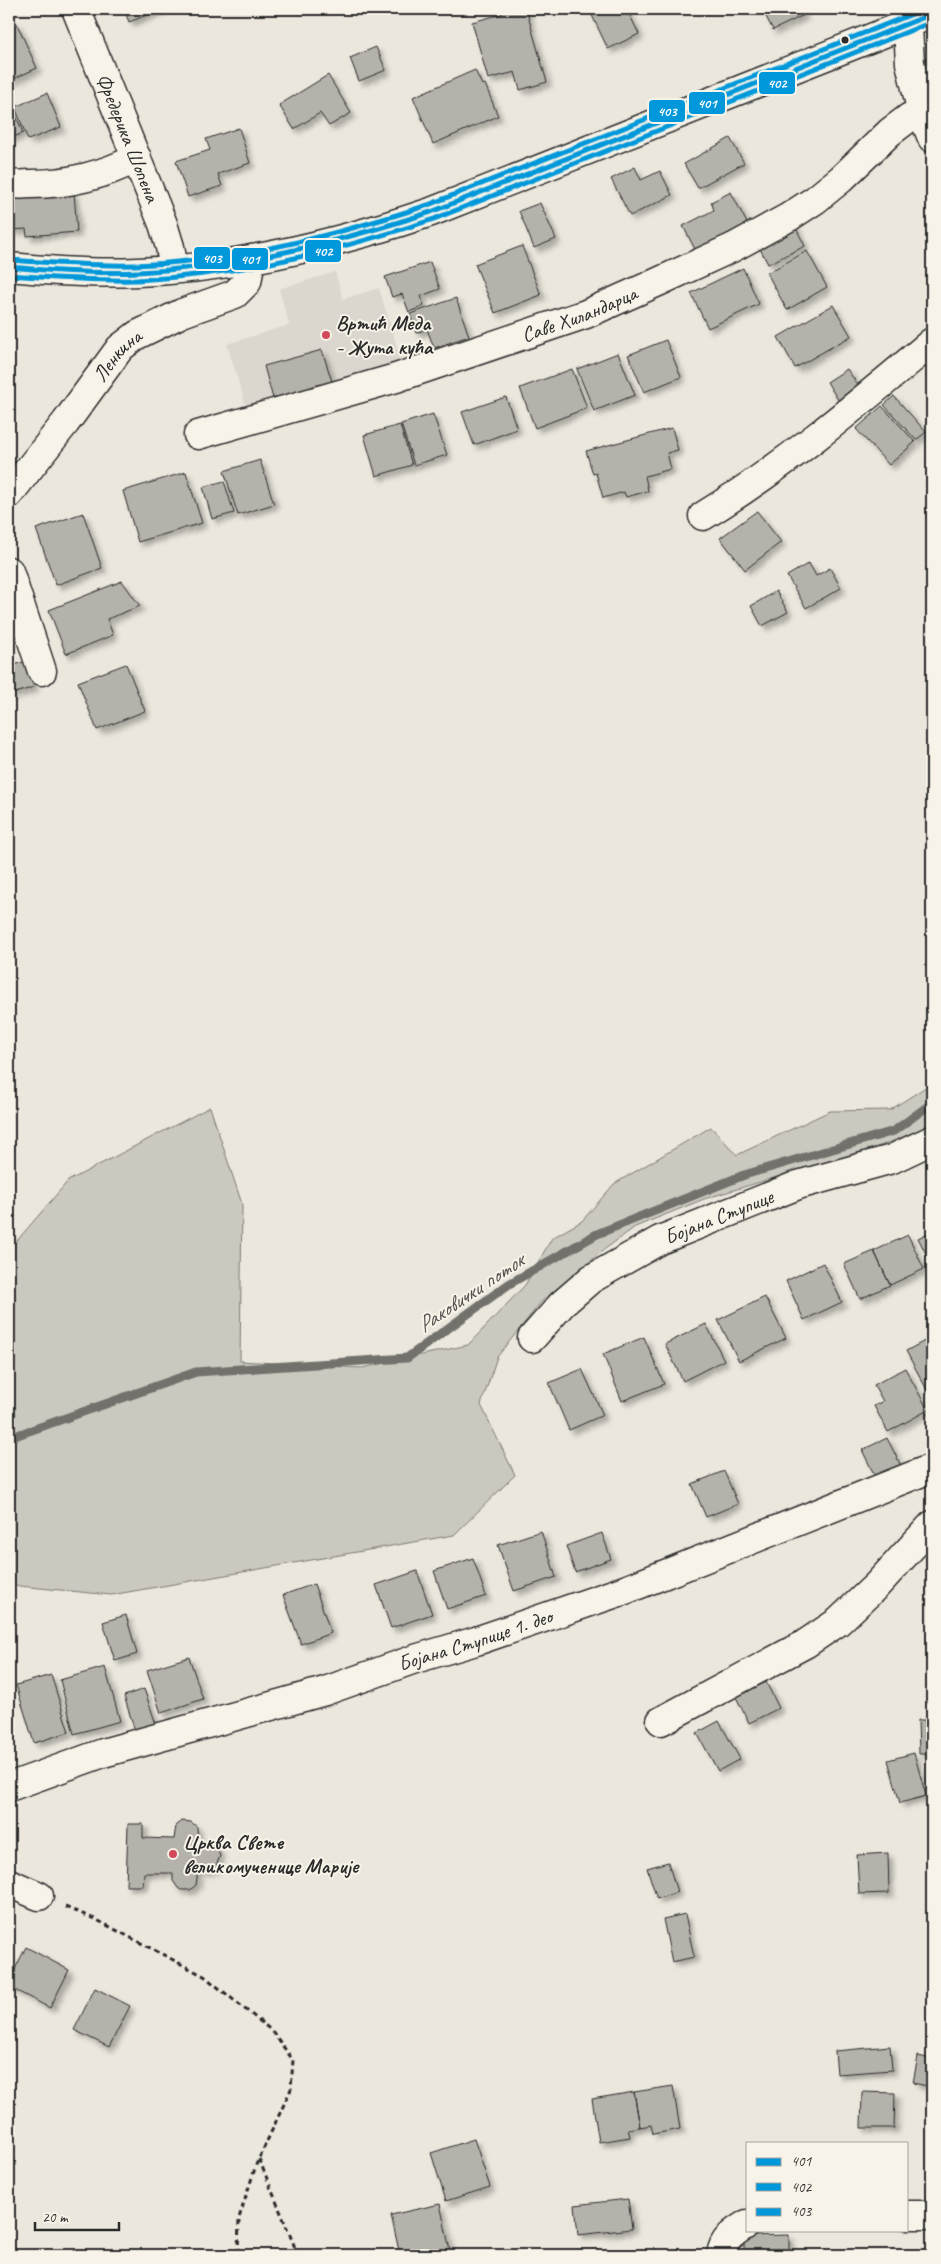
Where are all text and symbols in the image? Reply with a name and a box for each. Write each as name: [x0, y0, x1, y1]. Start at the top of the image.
unlabelled marker: [840, 35, 850, 45]
street label: Фредерика Шопена: [90, 70, 167, 208]
line badge: 402: [758, 71, 796, 95]
text: 402: [768, 75, 788, 92]
line badge: 401: [688, 91, 726, 115]
text: 401: [698, 95, 718, 112]
line badge: 403: [648, 99, 686, 123]
text: 403: [658, 103, 678, 120]
line badge: 402: [304, 239, 342, 263]
text: 402: [314, 243, 334, 260]
line badge: 403: [193, 246, 231, 270]
line badge: 401: [231, 247, 269, 271]
text: 403: [203, 250, 223, 267]
text: 401: [241, 251, 261, 268]
street label: Саве Хиландарца: [518, 279, 643, 348]
place label: Вртић Меда - Жута кућа: [336, 310, 434, 360]
street label: Ленкина: [87, 322, 149, 387]
marker: Вртић Меда - Жута кућа: [320, 329, 332, 341]
street label: Бојана Ступице: [660, 1183, 778, 1250]
water label: Раковички поток: [412, 1245, 532, 1339]
street label: Бојана Ступице 1. део: [394, 1602, 558, 1677]
place label: Црква Свете великомученице Марије: [183, 1829, 360, 1879]
marker: Црква Свете великомученице Марије: [167, 1848, 179, 1860]
legend: [746, 2142, 908, 2232]
text: 401: [791, 2152, 813, 2171]
text: 402: [791, 2178, 813, 2197]
scale bar: [35, 2199, 119, 2231]
text: 403: [791, 2202, 813, 2221]
text: 20 m: [42, 2208, 69, 2227]

